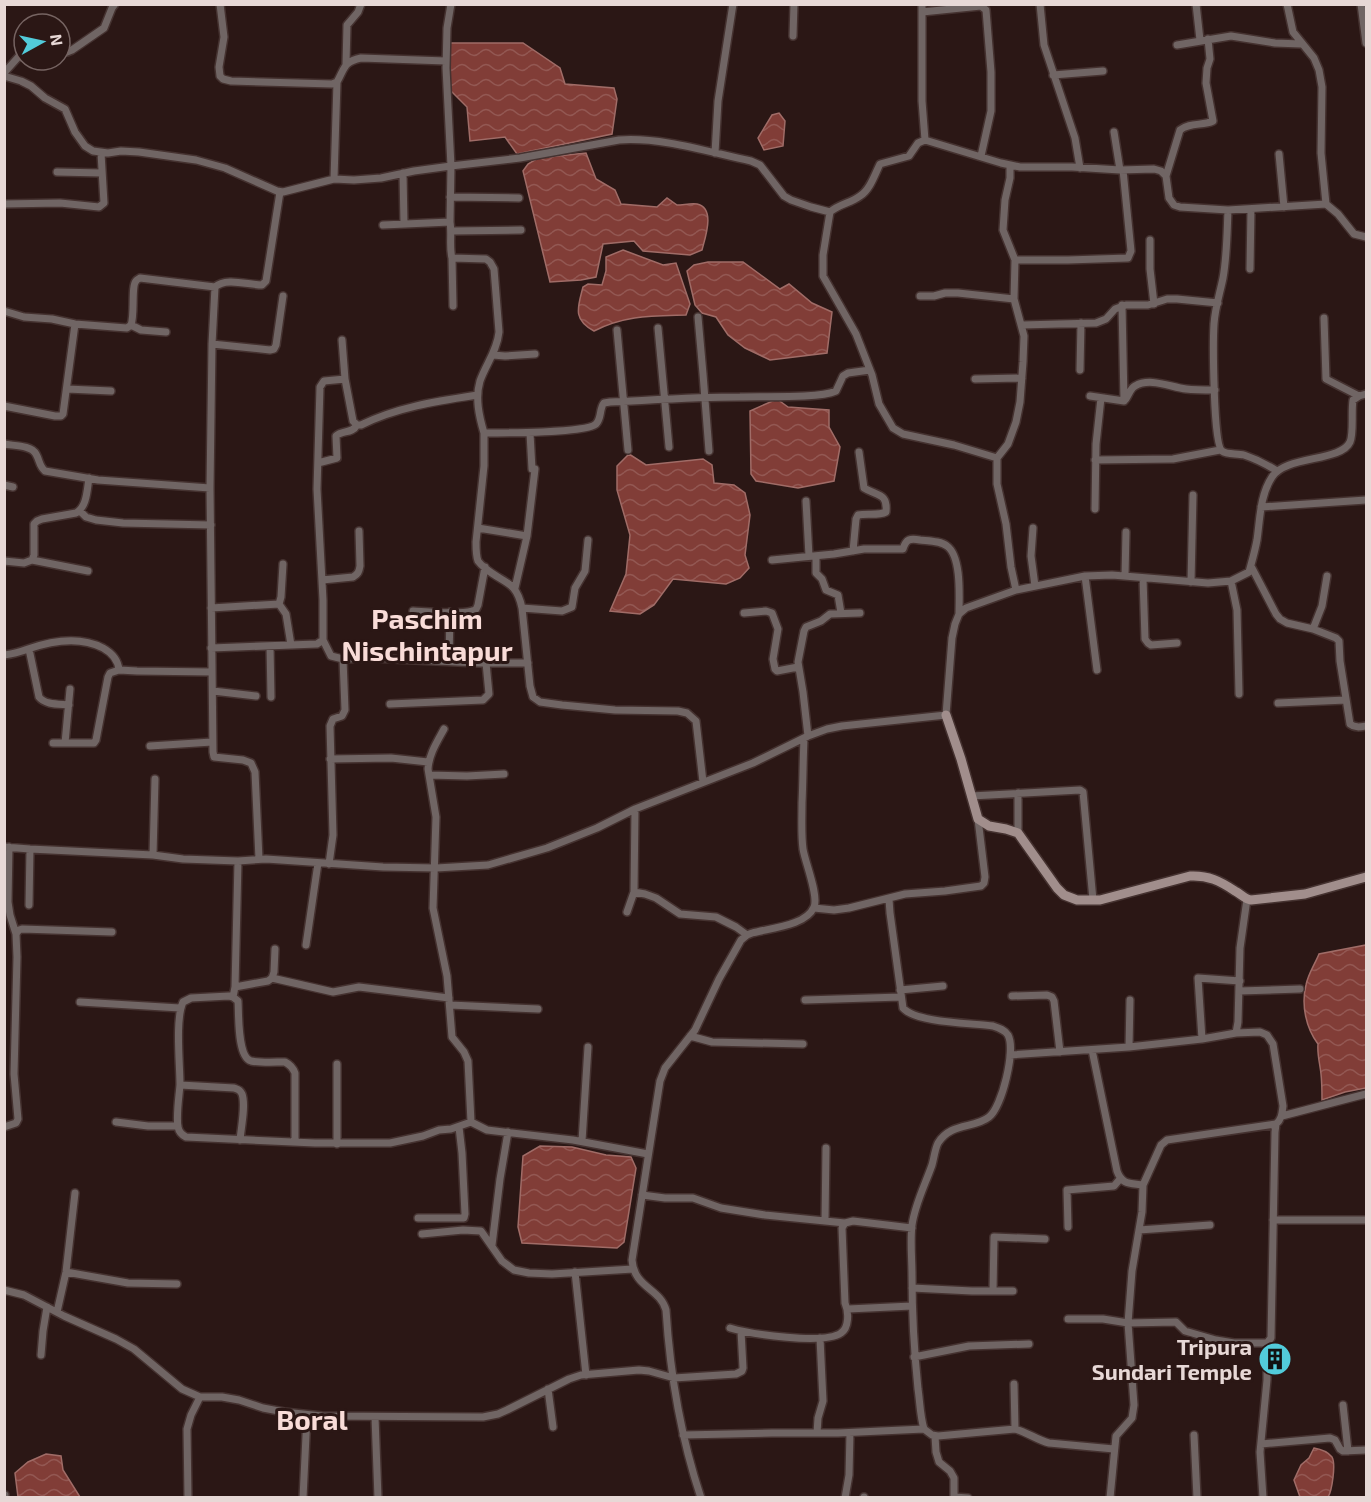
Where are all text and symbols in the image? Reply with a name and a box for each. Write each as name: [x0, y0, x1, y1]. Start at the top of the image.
north arrow: [12, 12, 72, 72]
text: N: [47, 33, 68, 47]
district label: Paschim Nischintapur: [341, 601, 513, 667]
place label: Tripura Sundari Temple: [1092, 1333, 1252, 1384]
building icon: Tripura Sundari Temple: [1257, 1341, 1293, 1377]
district label: Boral: [276, 1402, 349, 1436]

